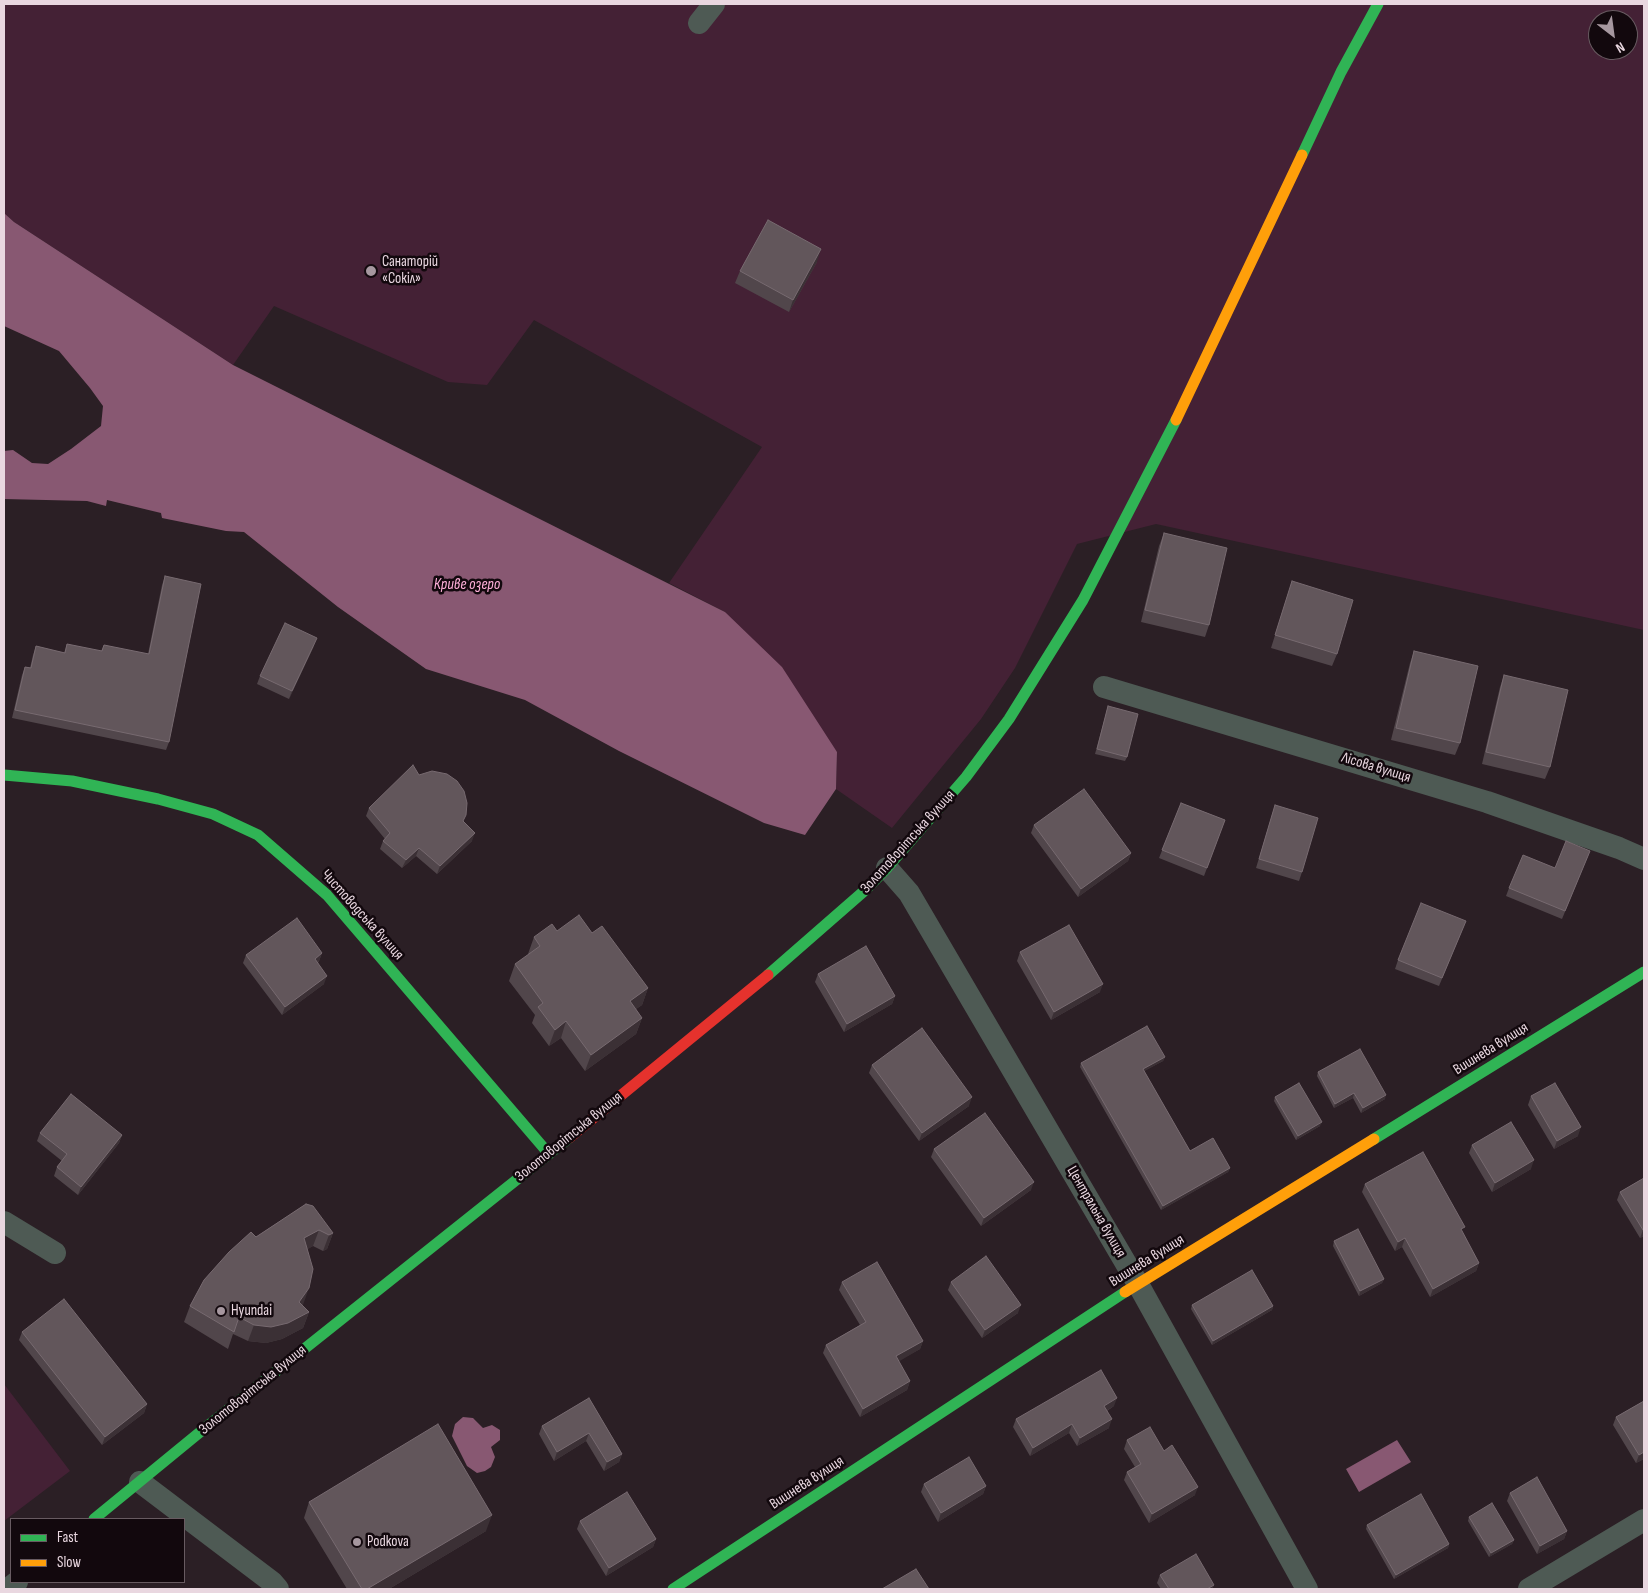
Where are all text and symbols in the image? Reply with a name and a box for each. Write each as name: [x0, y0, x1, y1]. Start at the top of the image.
north arrow: [1588, 10, 1638, 60]
text: N: [1613, 38, 1628, 57]
place label: Санаторій «Сокіл»: [382, 253, 438, 288]
marker: Санаторій «Сокіл»: [364, 264, 378, 278]
water label: Криве озеро: [434, 575, 500, 595]
street label: Лісова вулиця: [1339, 749, 1413, 787]
street label: Золотоворітська вулиця: [857, 787, 959, 897]
street label: Чистоводська вулиця: [317, 866, 407, 964]
street label: Вишнева вулиця: [1450, 1019, 1532, 1079]
street label: Золотоворітська вулиця: [512, 1088, 626, 1186]
street label: Центральна вулиця: [1063, 1163, 1129, 1261]
street label: Вишнева вулиця: [1106, 1231, 1188, 1291]
place label: Hyundai: [231, 1302, 272, 1320]
marker: Hyundai: [215, 1305, 227, 1317]
street label: Золотоворітська вулиця: [196, 1341, 310, 1439]
street label: Вишнева вулиця: [767, 1452, 847, 1514]
legend: [10, 1518, 185, 1583]
text: Fast: [57, 1528, 78, 1547]
place label: Podkova: [367, 1533, 409, 1551]
marker: Podkova: [351, 1536, 363, 1548]
text: Slow: [57, 1553, 81, 1572]

